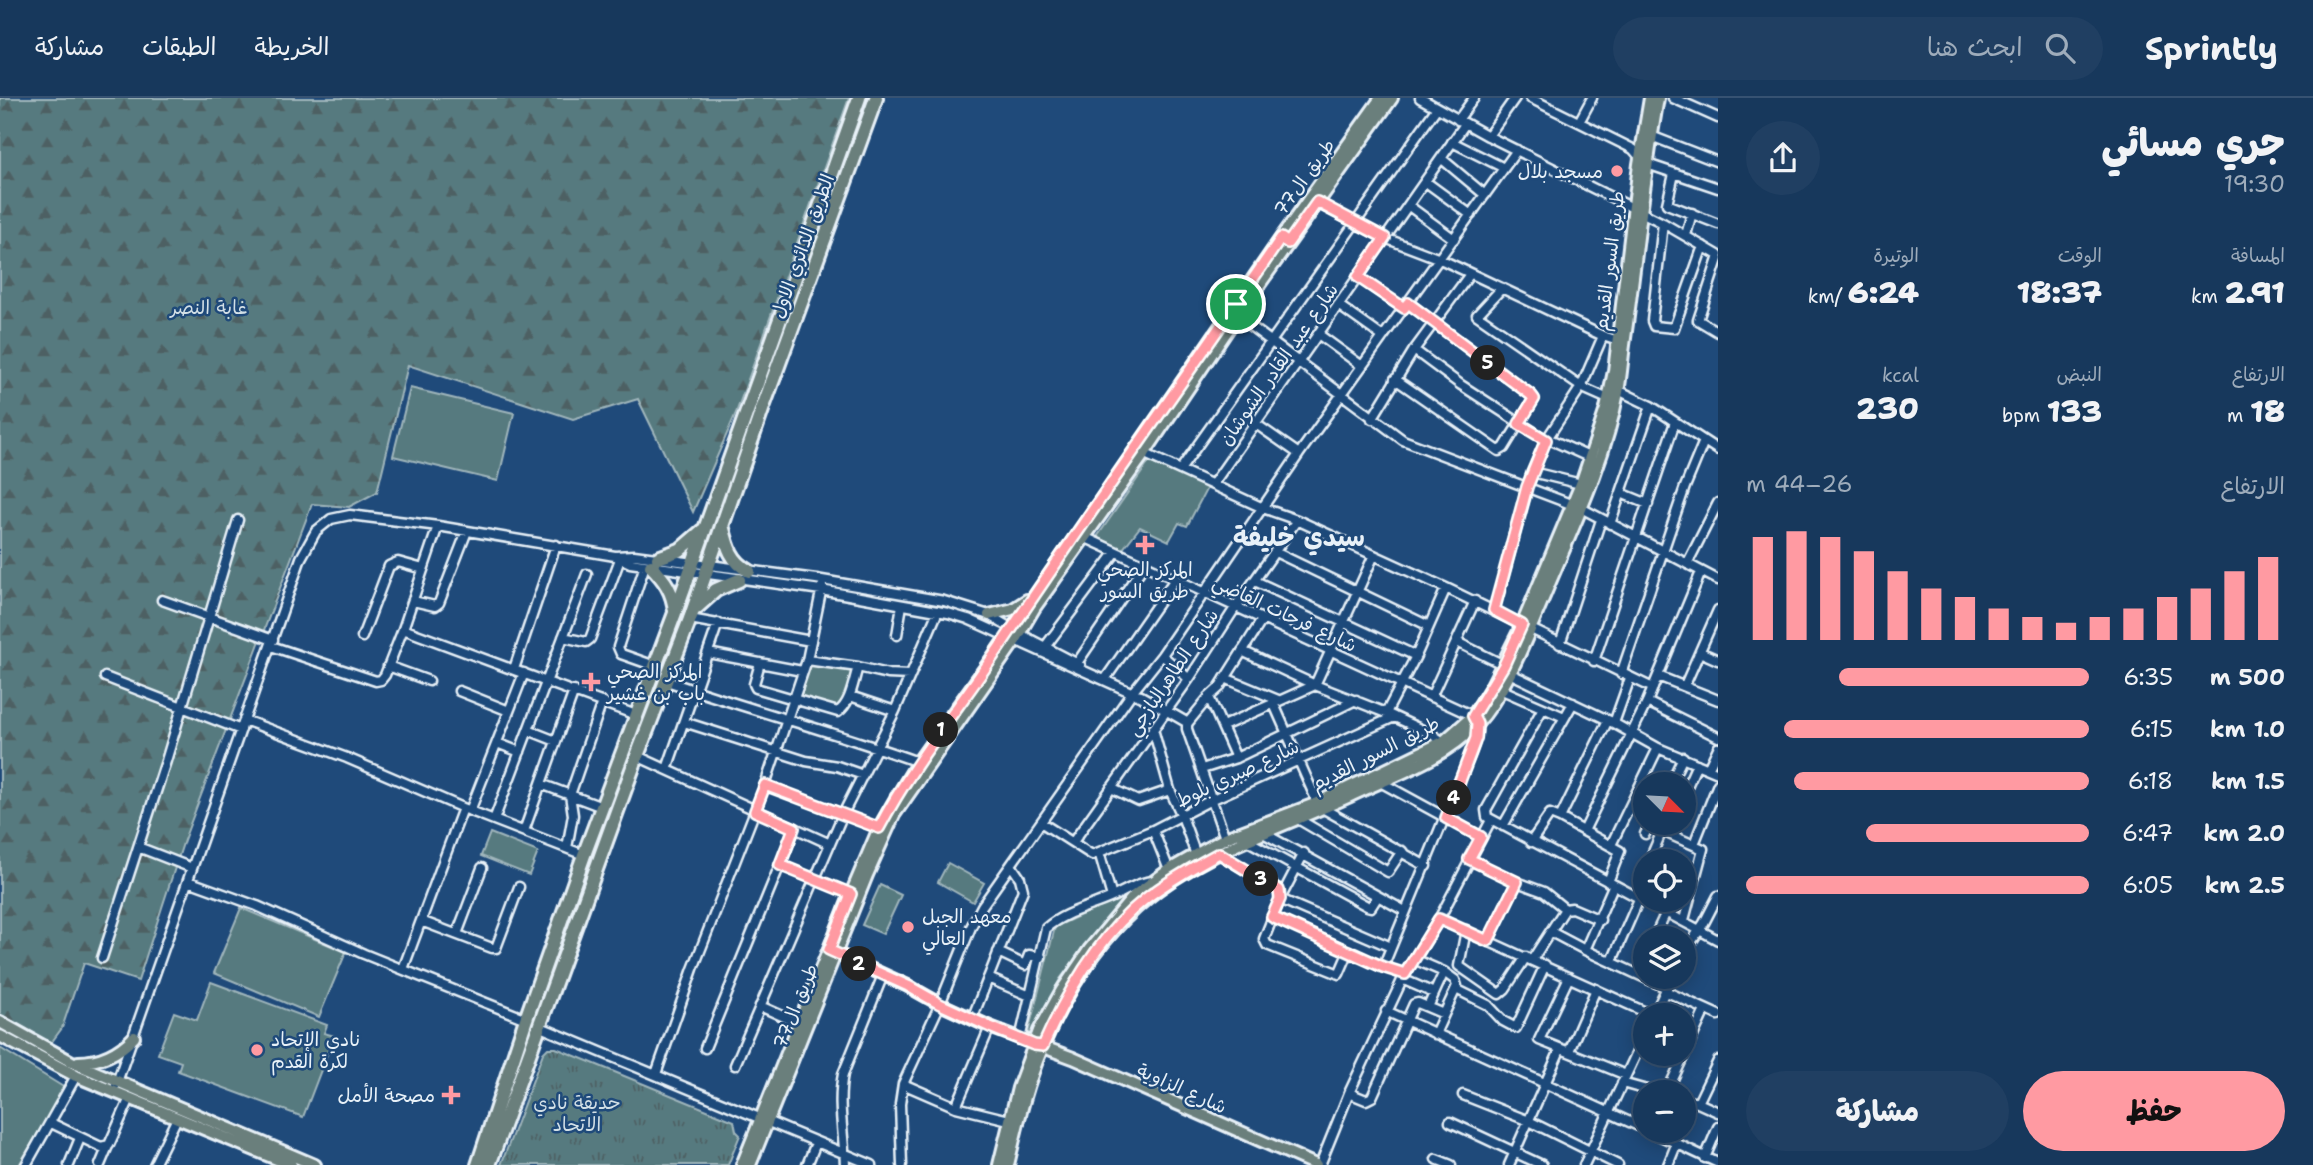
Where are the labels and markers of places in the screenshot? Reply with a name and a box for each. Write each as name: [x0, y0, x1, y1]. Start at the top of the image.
place label: مسجد بلال: [1518, 159, 1603, 184]
marker: مسجد بلال: [1609, 163, 1625, 179]
pin: [1206, 274, 1266, 334]
pin: 5: [1470, 345, 1506, 380]
marker: المركز الصحي طريق السور: [1135, 535, 1155, 555]
place label: المركز الصحي طريق السور: [1097, 557, 1193, 604]
place label: المركز الصحي باب بن غشير: [605, 659, 705, 706]
marker: المركز الصحي باب بن غشير: [581, 672, 601, 692]
pin: 1: [923, 712, 958, 748]
pin: 4: [1436, 780, 1472, 816]
pin: 3: [1244, 862, 1278, 896]
place label: معهد الجبل العالي: [922, 904, 1012, 955]
marker: معهد الجبل العالي: [900, 919, 916, 935]
pin: 2: [842, 946, 876, 982]
place label: نادي الإتحاد لكرة القدم: [271, 1027, 360, 1076]
marker: نادي الإتحاد لكرة القدم: [249, 1042, 265, 1058]
place label: مصحة الأمل: [338, 1083, 435, 1108]
marker: مصحة الأمل: [441, 1085, 461, 1105]

